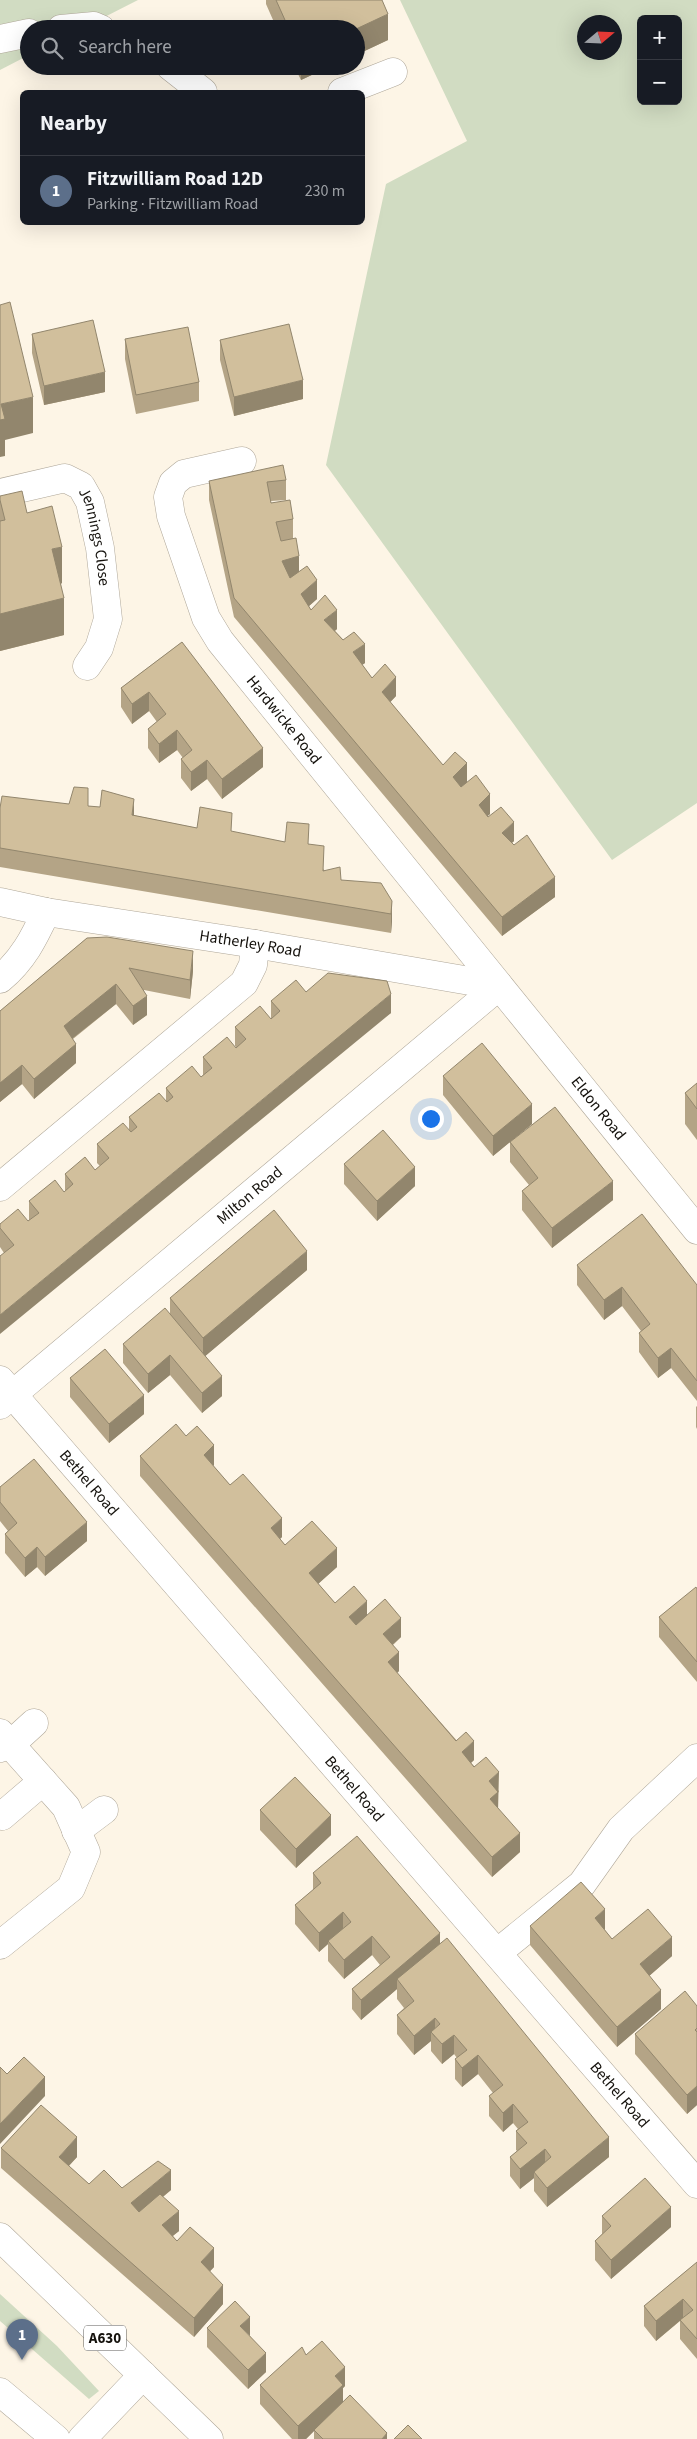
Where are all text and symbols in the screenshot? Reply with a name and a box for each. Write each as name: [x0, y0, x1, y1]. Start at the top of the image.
north arrow: [577, 15, 622, 60]
map controls: [637, 15, 682, 105]
button: +: [637, 15, 682, 60]
search box: [20, 20, 365, 75]
icon: search: [38, 34, 66, 62]
text: Search here: [78, 34, 172, 61]
button: −: [637, 60, 682, 105]
text: Nearby: [40, 108, 107, 138]
text: Fitzwilliam Road 12D: [87, 166, 263, 193]
text: 1: [52, 180, 60, 202]
text: 230 m: [305, 180, 345, 202]
text: Parking · Fitzwilliam Road: [87, 193, 259, 215]
street label: Jennings Close: [73, 483, 115, 587]
street label: Hardwicke Road: [241, 671, 327, 769]
street label: Hatherley Road: [198, 925, 303, 963]
street label: Eldon Road: [566, 1072, 631, 1145]
your location: [418, 1106, 444, 1132]
street label: Milton Road: [212, 1161, 287, 1229]
street label: Bethel Road: [54, 1445, 124, 1521]
street label: Bethel Road: [320, 1751, 389, 1827]
street label: Bethel Road: [585, 2057, 654, 2133]
pin: 1: [6, 2319, 38, 2360]
road number: A630: [84, 2326, 126, 2350]

